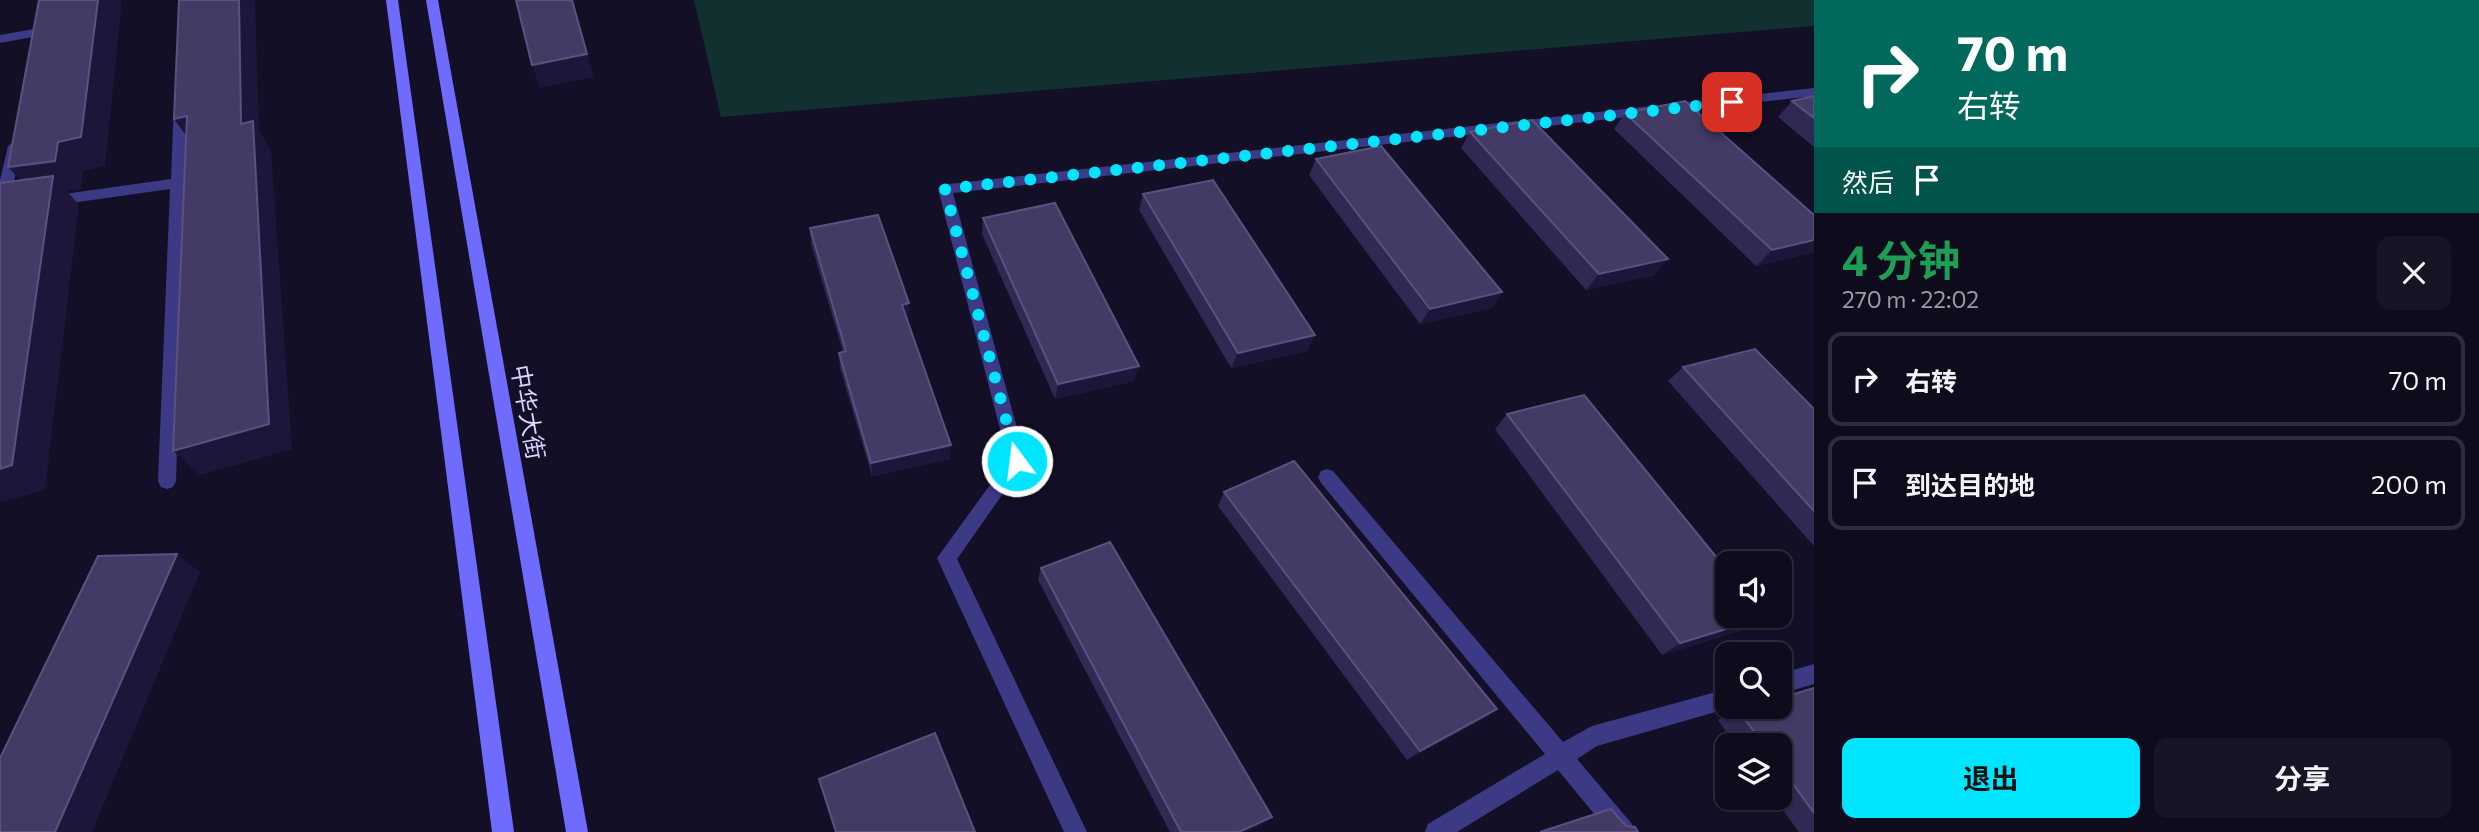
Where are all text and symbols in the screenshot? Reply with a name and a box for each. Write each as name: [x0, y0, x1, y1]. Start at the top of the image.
text: 70 m: [1957, 21, 2068, 81]
icon: right: [1842, 28, 1933, 119]
pin: [1702, 72, 1762, 132]
icon: arrive: [1713, 83, 1751, 121]
text: 右转: [1957, 85, 2021, 125]
icon: arrive: [1908, 161, 1946, 199]
text: 然后: [1842, 166, 1894, 197]
text: 4 分钟: [1842, 233, 1960, 285]
button: close: [2377, 236, 2451, 310]
text: 270 m · 22:02: [1842, 285, 1979, 313]
icon: right: [1846, 360, 1884, 398]
street label: 中华大街: [506, 362, 552, 462]
text: 70 m: [2389, 364, 2447, 395]
text: 右转: [1905, 365, 1957, 396]
position arrow: [980, 424, 1054, 498]
icon: arrive: [1846, 464, 1884, 502]
text: 200 m: [2371, 468, 2447, 499]
text: 到达目的地: [1905, 469, 2035, 500]
map controls: [1715, 551, 1792, 810]
button: sound: [1715, 551, 1792, 628]
button: search: [1715, 642, 1792, 719]
button: layers: [1715, 733, 1792, 810]
button: 退出: [1842, 738, 2140, 818]
button: 分享: [2154, 738, 2451, 818]

